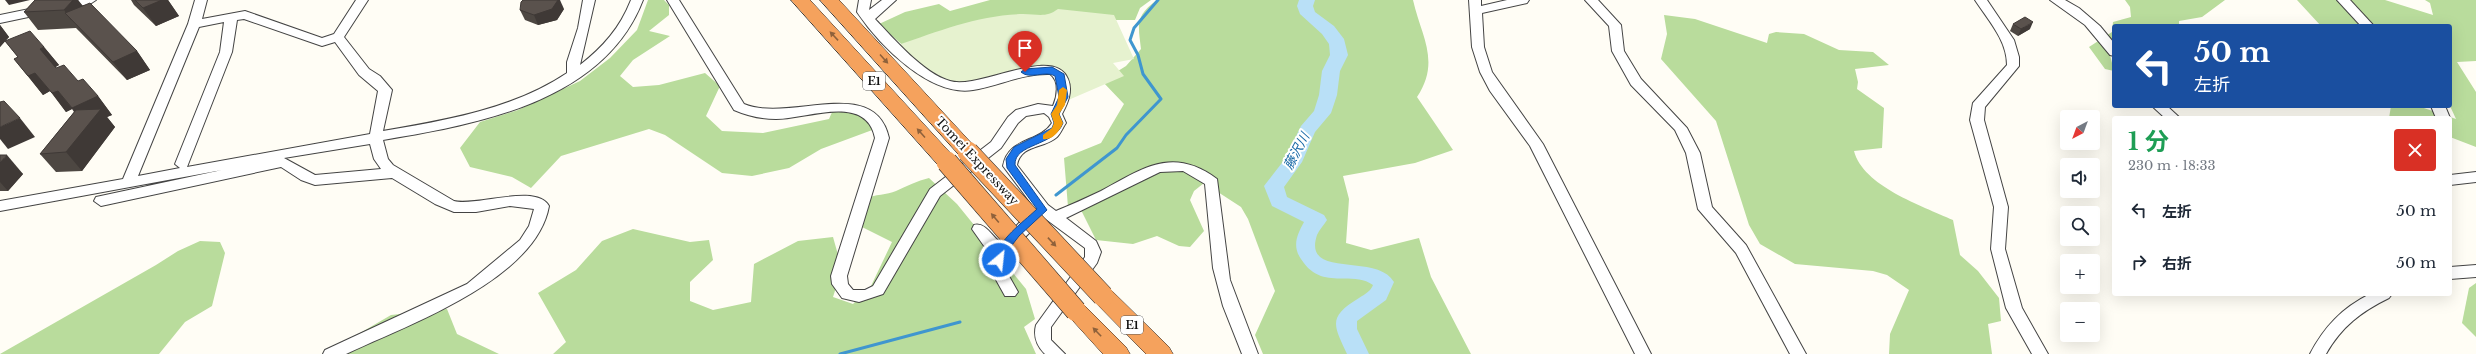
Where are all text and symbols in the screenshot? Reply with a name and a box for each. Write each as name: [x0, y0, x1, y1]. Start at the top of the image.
one-way arrow: [829, 31, 838, 41]
pin: [1008, 31, 1042, 72]
text: 50 m: [2194, 35, 2270, 70]
icon: arrive: [1014, 37, 1036, 59]
icon: left: [2128, 40, 2180, 92]
one-way arrow: [879, 54, 888, 65]
road number: E1: [863, 72, 885, 90]
text: 左折: [2194, 74, 2230, 96]
north arrow: [2060, 110, 2100, 150]
map controls: [2060, 110, 2100, 342]
street label: Tomei Expressway: [933, 113, 1022, 208]
text: 1 分: [2128, 127, 2169, 156]
one-way arrow: [916, 128, 925, 138]
water label: 藤沢川: [1280, 128, 1314, 172]
button: close: [2394, 129, 2436, 171]
text: 230 m · 18:33: [2128, 157, 2216, 174]
button: sound: [2060, 158, 2100, 198]
icon: left: [2128, 199, 2150, 221]
text: 50 m: [2396, 201, 2436, 220]
text: 左折: [2162, 202, 2192, 221]
button: search: [2060, 206, 2100, 246]
one-way arrow: [990, 213, 999, 223]
one-way arrow: [1047, 237, 1057, 247]
position arrow: [978, 239, 1020, 281]
icon: right: [2128, 251, 2150, 273]
text: 50 m: [2396, 253, 2436, 272]
button: +: [2060, 254, 2100, 294]
text: 右折: [2162, 254, 2192, 273]
button: −: [2060, 302, 2100, 342]
road number: E1: [1121, 316, 1143, 334]
one-way arrow: [1092, 327, 1101, 337]

